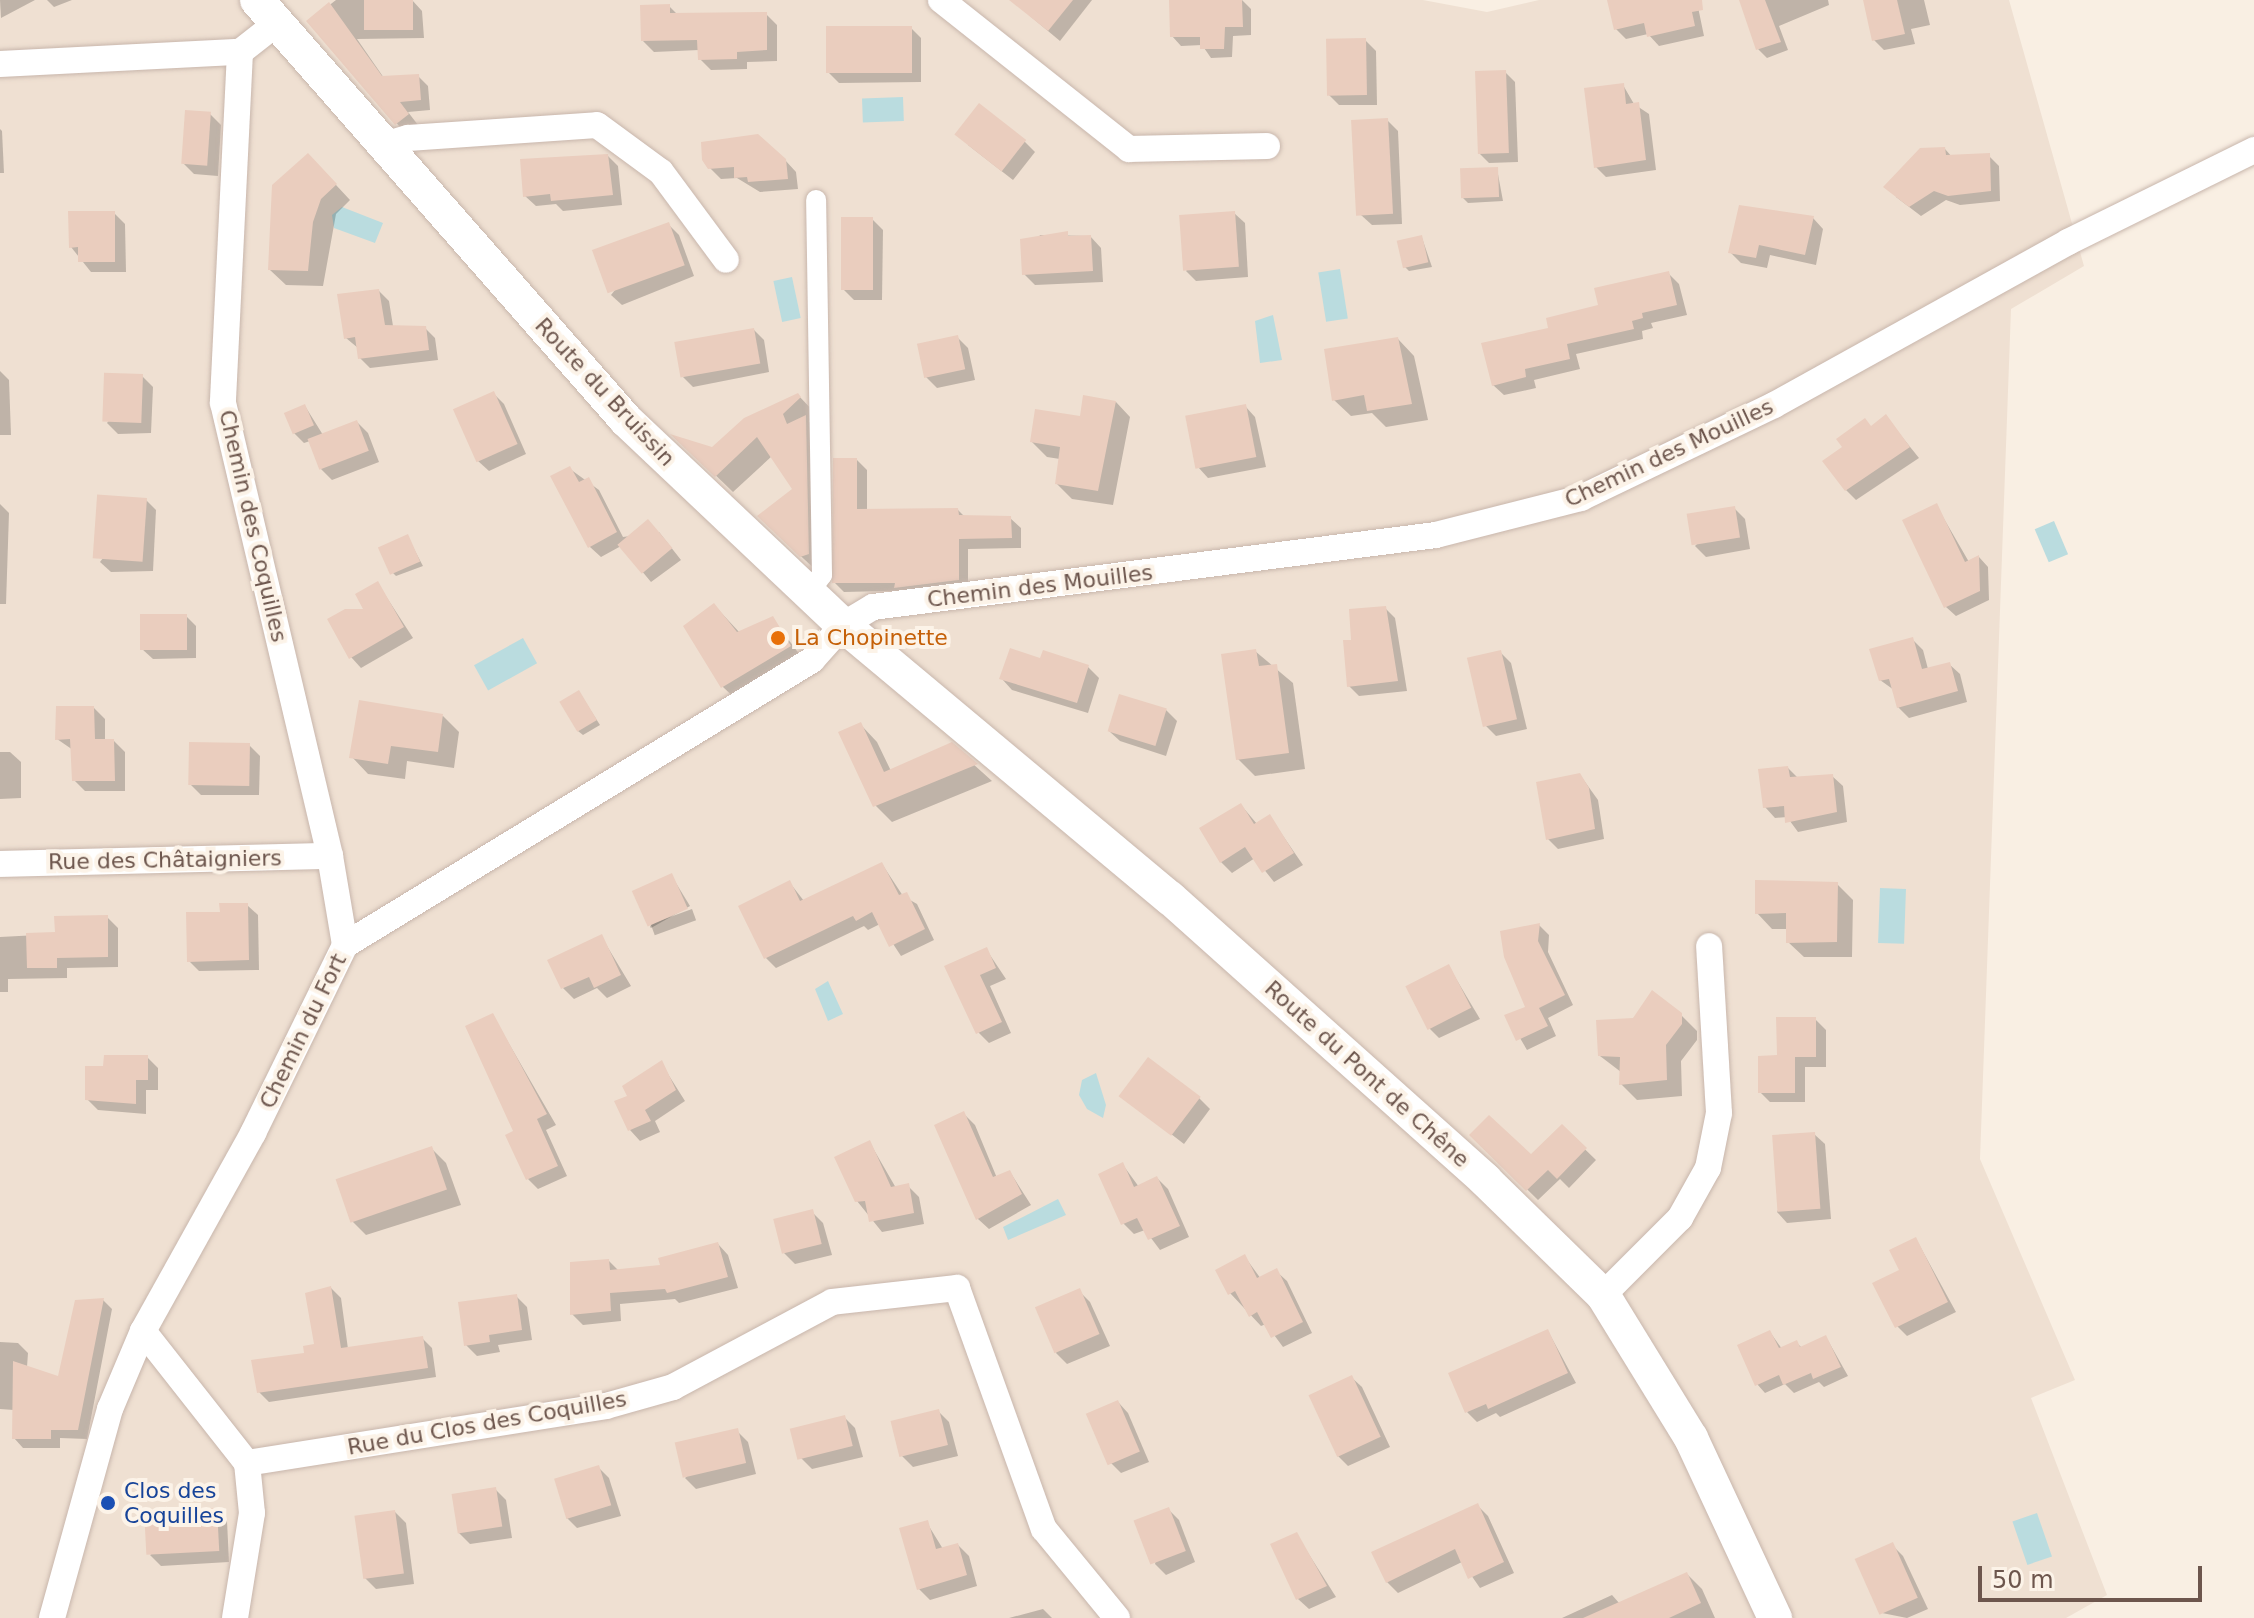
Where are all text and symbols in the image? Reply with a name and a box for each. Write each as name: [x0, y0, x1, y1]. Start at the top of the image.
street label: Route du Bruissin: [530, 312, 680, 472]
street label: Chemin des Mouilles: [1561, 393, 1777, 513]
street label: Chemin des Coquilles: [213, 407, 293, 645]
street label: Chemin des Mouilles: [926, 559, 1154, 613]
place label: La Chopinette: [794, 625, 948, 651]
marker: La Chopinette: [769, 629, 787, 647]
street label: Rue des Châtaigniers: [48, 845, 282, 875]
street label: Chemin du Fort: [254, 949, 352, 1113]
street label: Route du Pont de Chêne: [1259, 975, 1475, 1173]
street label: Rue du Clos des Coquilles: [345, 1385, 629, 1461]
place label: Clos des Coquilles: [124, 1477, 224, 1528]
marker: Clos des Coquilles: [99, 1494, 117, 1512]
scale bar: [1982, 1550, 2206, 1600]
text: 50 m: [1992, 1566, 2054, 1594]

